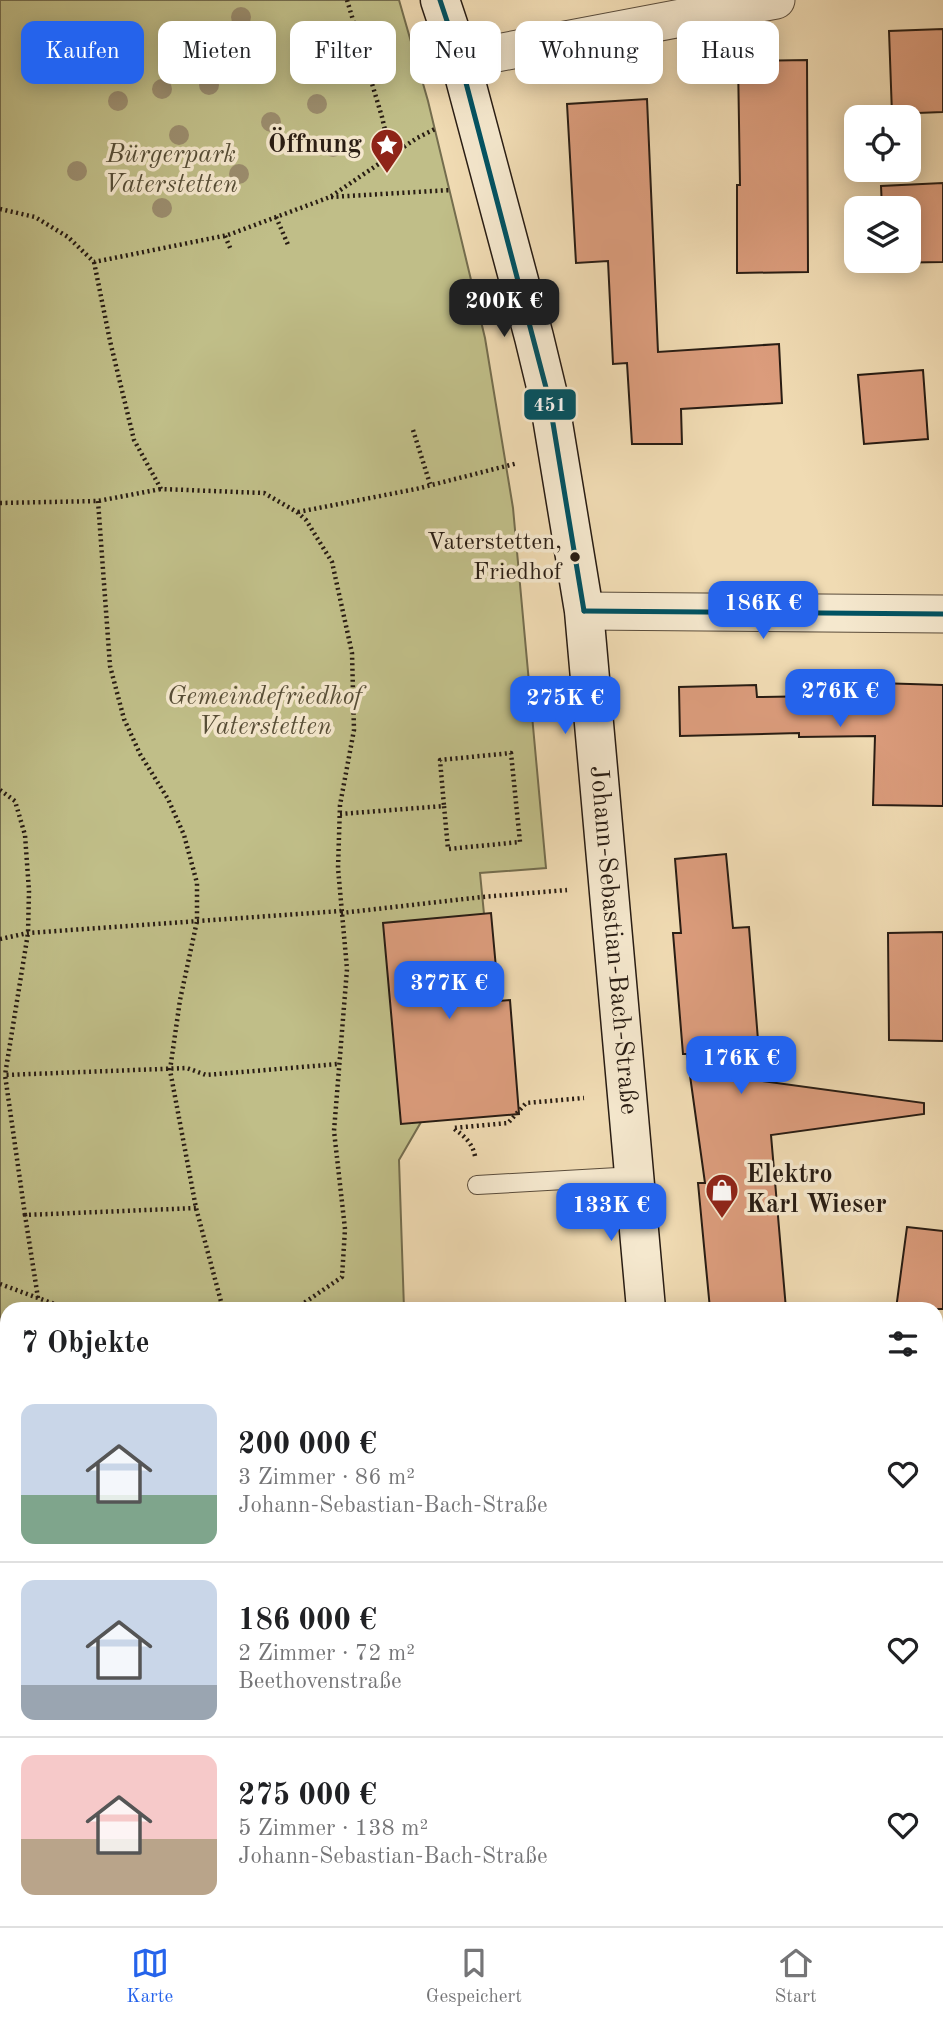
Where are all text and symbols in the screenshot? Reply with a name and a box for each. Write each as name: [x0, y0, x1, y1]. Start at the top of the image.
chip: Kaufen: [21, 21, 144, 84]
chip: Mieten: [158, 21, 276, 84]
chip: Filter: [290, 21, 396, 84]
chip: Neu: [410, 21, 501, 84]
chip: Wohnung: [515, 21, 663, 84]
chip: Haus: [677, 21, 779, 84]
map controls: [844, 105, 921, 273]
button: locate: [844, 105, 921, 182]
place icon: Öffnung: [368, 126, 406, 175]
place label: Öffnung: [268, 127, 363, 158]
park label: Bürgerpark Vaterstetten: [104, 142, 238, 198]
button: layers: [844, 196, 921, 273]
pin: 200K €: [447, 280, 561, 339]
text: 200K €: [465, 290, 543, 313]
line badge: 451: [523, 388, 577, 421]
text: 451: [533, 397, 567, 416]
place label: Vaterstetten, Friedhof: [427, 531, 563, 585]
marker: Vaterstetten, Friedhof: [568, 550, 582, 564]
pin: 186K €: [706, 582, 820, 641]
text: 186K €: [724, 592, 802, 615]
pin: 276K €: [783, 670, 897, 729]
pin: 275K €: [508, 676, 622, 736]
text: 276K €: [801, 680, 879, 703]
park label: Gemeindefriedhof Vaterstetten: [167, 684, 368, 740]
text: 275K €: [526, 687, 604, 710]
street label: Johann-Sebastian-Bach-Straße: [585, 764, 642, 1116]
pin: 377K €: [392, 962, 506, 1021]
text: 377K €: [410, 972, 488, 995]
pin: 176K €: [684, 1036, 798, 1096]
text: 176K €: [702, 1047, 780, 1070]
place label: Elektro Karl Wieser: [746, 1162, 887, 1218]
shop icon: Elektro Karl Wieser: [703, 1171, 741, 1220]
pin: 133K €: [554, 1184, 668, 1243]
text: 133K €: [572, 1194, 650, 1217]
icon: filters: [884, 1325, 922, 1363]
text: 7 Objekte: [21, 1329, 150, 1359]
text: 200 000 €: [238, 1430, 377, 1460]
icon: home: [77, 1432, 161, 1516]
icon: heart: [884, 1455, 922, 1493]
text: 3 Zimmer · 86 m²: [238, 1466, 415, 1489]
text: Johann-Sebastian-Bach-Straße: [238, 1494, 548, 1517]
text: 186 000 €: [238, 1606, 377, 1636]
icon: home: [77, 1608, 161, 1692]
icon: heart: [884, 1631, 922, 1669]
text: 2 Zimmer · 72 m²: [238, 1642, 415, 1665]
text: Beethovenstraße: [238, 1670, 402, 1693]
text: 275 000 €: [238, 1781, 377, 1811]
icon: home: [77, 1783, 161, 1867]
icon: heart: [884, 1806, 922, 1844]
text: 5 Zimmer · 138 m²: [238, 1817, 428, 1840]
text: Johann-Sebastian-Bach-Straße: [238, 1845, 548, 1868]
tab: Karte: [126, 1944, 173, 2009]
tab: Gespeichert: [426, 1944, 522, 2009]
tab: Start: [774, 1944, 817, 2009]

